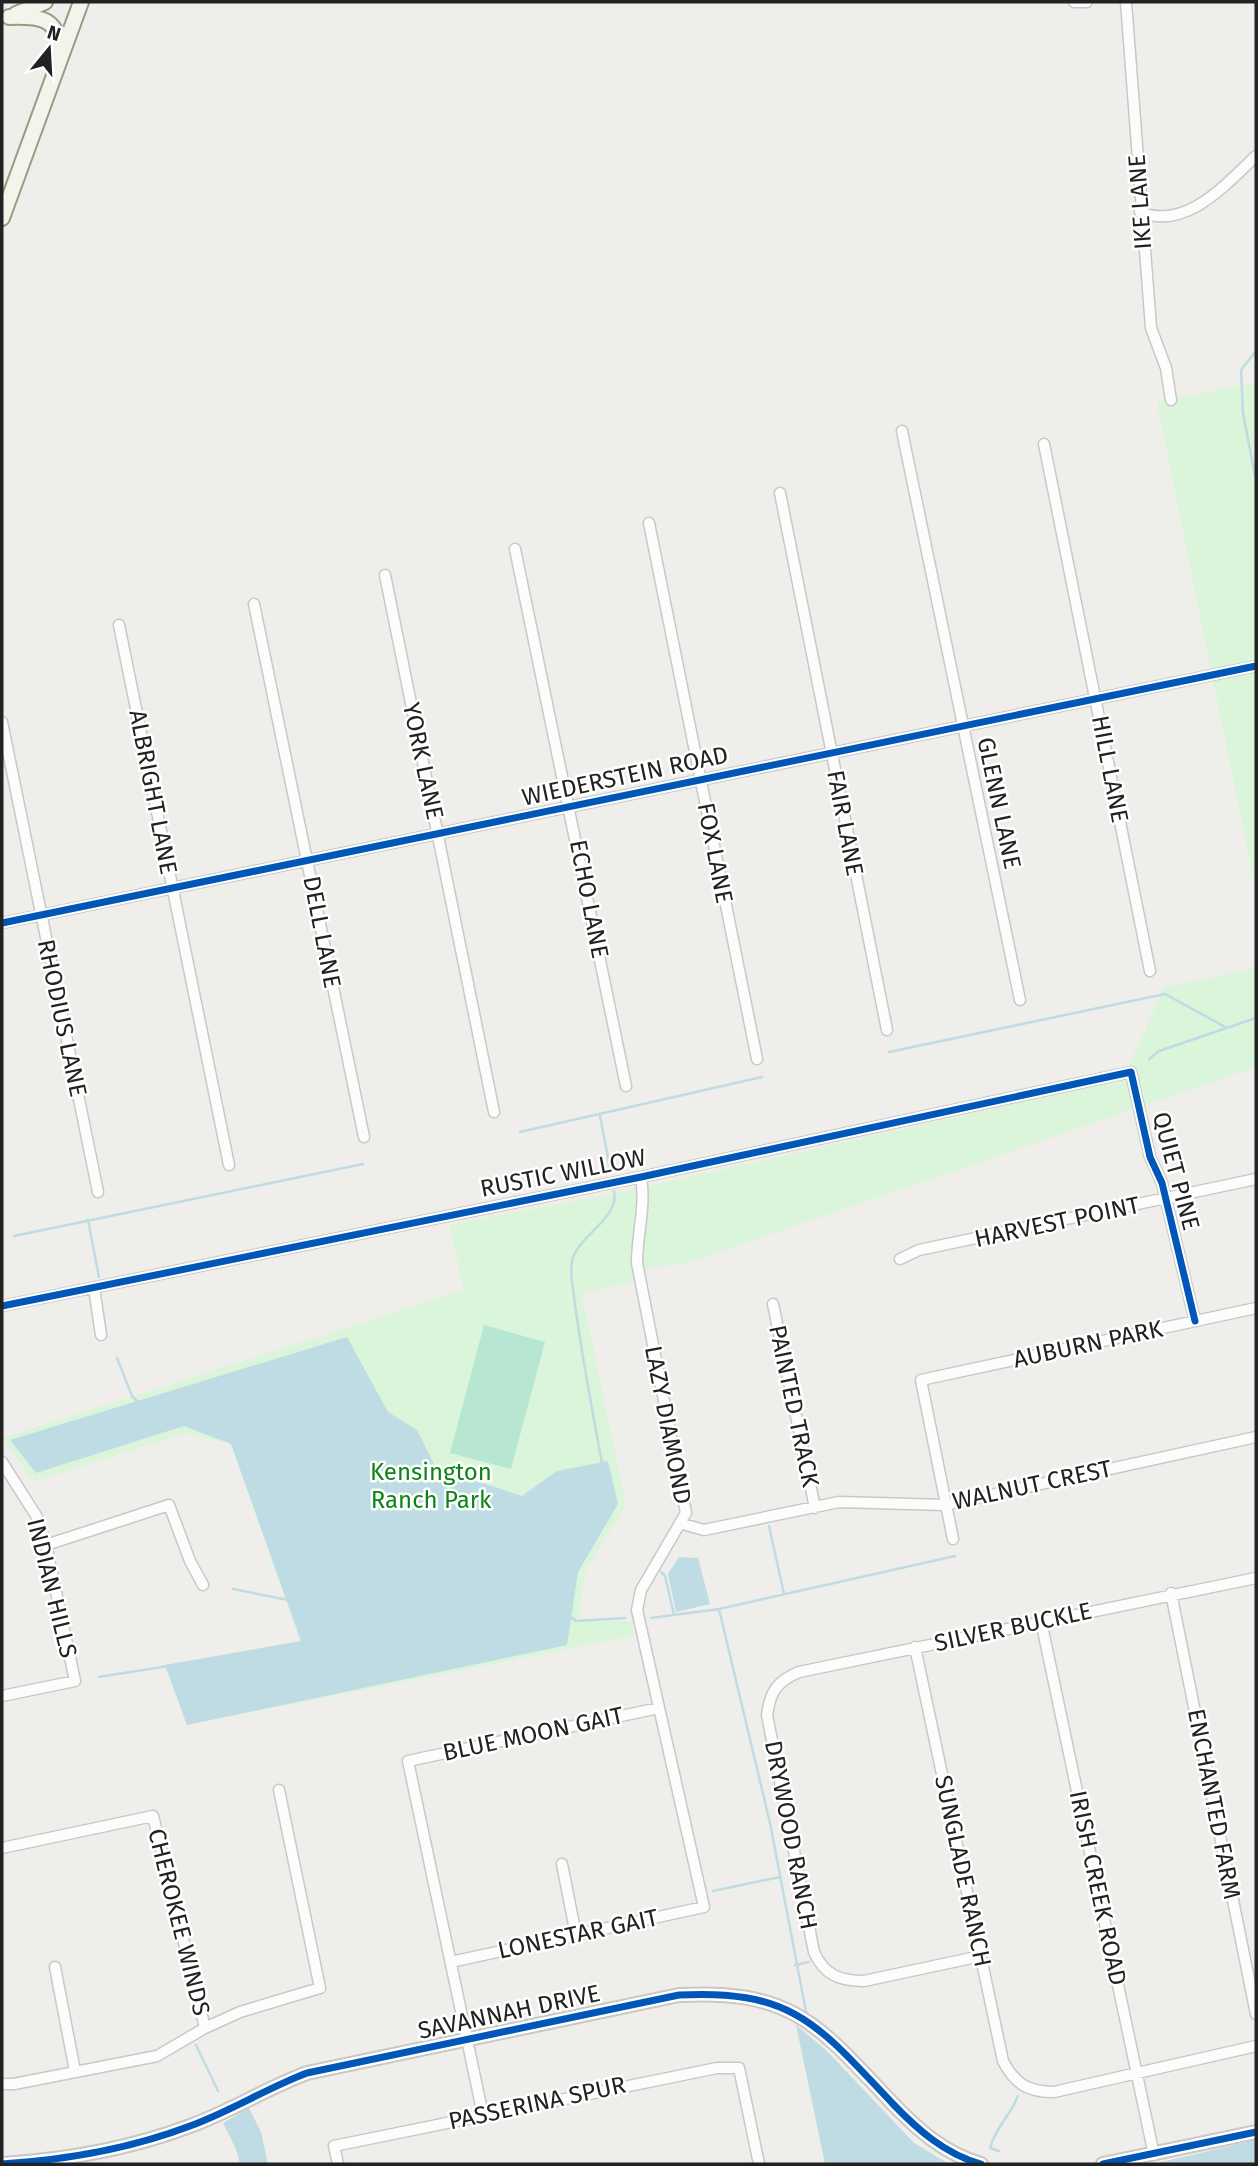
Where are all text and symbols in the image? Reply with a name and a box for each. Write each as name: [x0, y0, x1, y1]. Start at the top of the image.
north arrow: [14, 14, 84, 84]
text: N: [45, 20, 64, 46]
street label: IKE LANE: [1123, 153, 1157, 251]
street label: YORK LANE: [397, 700, 449, 822]
street label: ALBRIGHT LANE: [123, 707, 183, 877]
street label: HILL LANE: [1086, 713, 1134, 825]
street label: GLENN LANE: [971, 735, 1027, 871]
street label: WIEDERSTEIN ROAD: [519, 740, 731, 812]
street label: FAIR LANE: [821, 768, 869, 878]
street label: FOX LANE: [692, 800, 738, 906]
street label: ECHO LANE: [564, 837, 614, 961]
street label: DELL LANE: [297, 874, 347, 990]
street label: RHODIUS LANE: [32, 937, 92, 1099]
street label: QUIET PINE: [1147, 1109, 1205, 1233]
street label: RUSTIC WILLOW: [478, 1143, 648, 1203]
street label: HARVEST POINT: [972, 1191, 1143, 1253]
street label: AUBURN PARK: [1011, 1314, 1166, 1374]
street label: PAINTED TRACK: [763, 1322, 825, 1490]
street label: LAZY DIAMOND: [639, 1343, 697, 1507]
street label: WALNUT CREST: [950, 1454, 1115, 1516]
park label: Kensington Ranch Park: [370, 1458, 492, 1514]
street label: INDIAN HILLS: [21, 1515, 83, 1661]
street label: SILVER BUCKLE: [932, 1597, 1094, 1657]
street label: BLUE MOON GAIT: [440, 1701, 626, 1767]
street label: ENCHANTED FARM: [1182, 1706, 1246, 1902]
street label: DRYWOOD RANCH: [759, 1738, 823, 1932]
street label: SUNGLADE RANCH: [929, 1773, 997, 1969]
street label: IRISH CREEK ROAD: [1064, 1788, 1132, 1988]
street label: CHEROKEE WINDS: [142, 1826, 216, 2018]
street label: LONESTAR GAIT: [495, 1903, 661, 1965]
street label: SAVANNAH DRIVE: [415, 1979, 603, 2045]
street label: PASSERINA SPUR: [446, 2071, 628, 2135]

